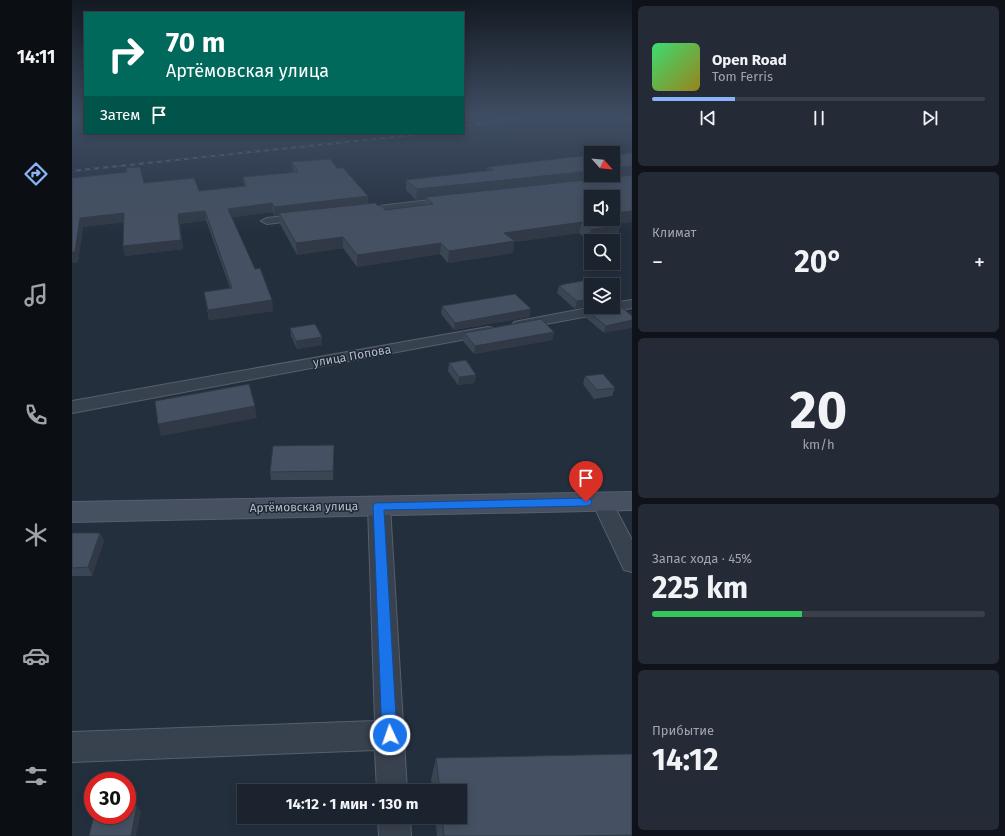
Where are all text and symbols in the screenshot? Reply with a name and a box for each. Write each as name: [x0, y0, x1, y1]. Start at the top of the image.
text: 70 m: [166, 26, 225, 59]
icon: right: [100, 28, 152, 80]
text: 14:11: [17, 46, 55, 68]
text: Open Road: [712, 51, 787, 69]
text: Артёмовская улица: [166, 60, 329, 82]
text: Tom Ferris: [712, 69, 773, 84]
icon: arrive: [148, 104, 170, 126]
text: Затем: [100, 106, 140, 124]
icon: previous: [697, 107, 719, 129]
icon: pause: [808, 107, 830, 129]
icon: next: [919, 107, 941, 129]
north arrow: [584, 146, 620, 182]
map controls: [584, 146, 620, 314]
icon: directions: [22, 160, 50, 188]
button: sound: [584, 190, 620, 226]
text: Климат: [652, 225, 696, 240]
button: search: [584, 234, 620, 270]
text: 20°: [794, 244, 843, 280]
text: −: [652, 249, 663, 276]
text: +: [974, 249, 985, 276]
button: layers: [584, 278, 620, 314]
icon: music: [22, 281, 50, 309]
street label: улица Попова: [312, 342, 392, 370]
text: 20: [790, 379, 847, 442]
icon: phone: [22, 401, 50, 429]
text: km/h: [802, 437, 835, 452]
pin: [569, 461, 603, 502]
icon: arrive: [575, 467, 597, 489]
street label: Артёмовская улица: [250, 499, 358, 515]
icon: climate: [22, 521, 50, 549]
text: Запас хода · 45%: [652, 551, 752, 566]
text: 225 km: [652, 570, 748, 606]
icon: car: [22, 642, 50, 670]
position arrow: [369, 714, 411, 756]
text: Прибытие: [652, 723, 714, 738]
text: 14:12: [652, 742, 718, 778]
icon: filters: [22, 762, 50, 790]
speed limit sign: 30: [84, 772, 136, 824]
text: 14:12 · 1 мин · 130 m: [286, 795, 418, 813]

